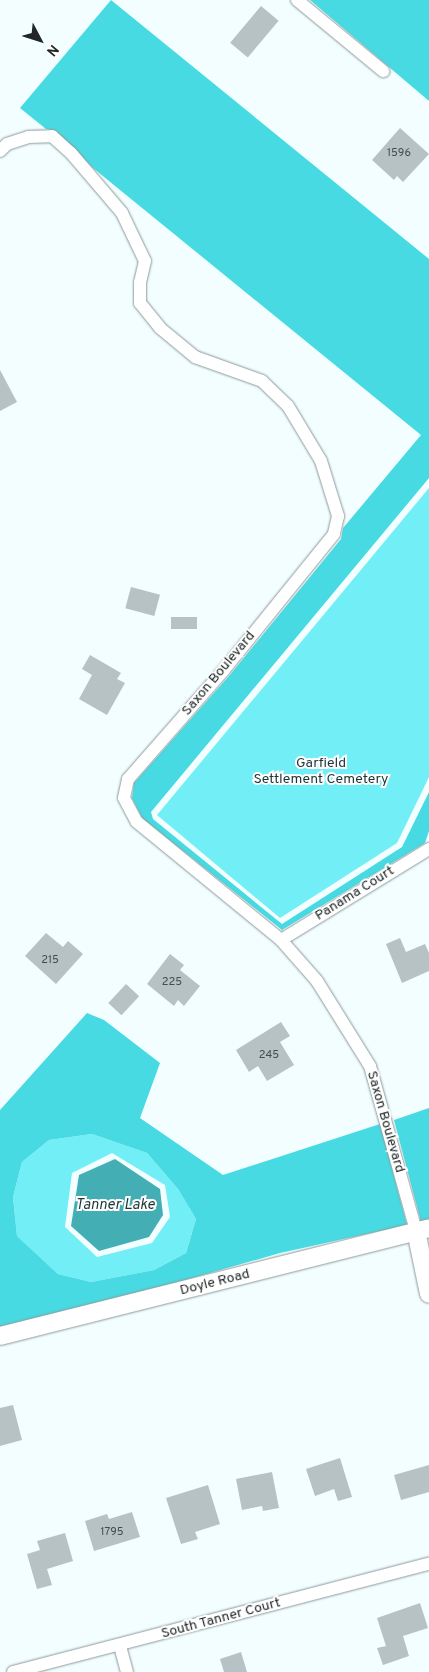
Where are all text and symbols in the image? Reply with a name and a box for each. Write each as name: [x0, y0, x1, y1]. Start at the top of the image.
north arrow: [15, 15, 65, 65]
text: N: [42, 41, 62, 59]
house number: 1596: [387, 146, 411, 160]
street label: Saxon Boulevard: [179, 628, 259, 720]
park label: Garfield Settlement Cemetery: [253, 756, 389, 789]
street label: Panama Court: [312, 863, 398, 925]
house number: 215: [41, 953, 59, 967]
house number: 225: [162, 975, 182, 989]
house number: 245: [259, 1048, 279, 1062]
street label: Saxon Boulevard: [362, 1069, 408, 1175]
water label: Tanner Lake: [75, 1197, 155, 1215]
street label: Doyle Road: [178, 1266, 252, 1300]
house number: 1795: [100, 1525, 124, 1539]
street label: South Tanner Court: [159, 1595, 283, 1643]

